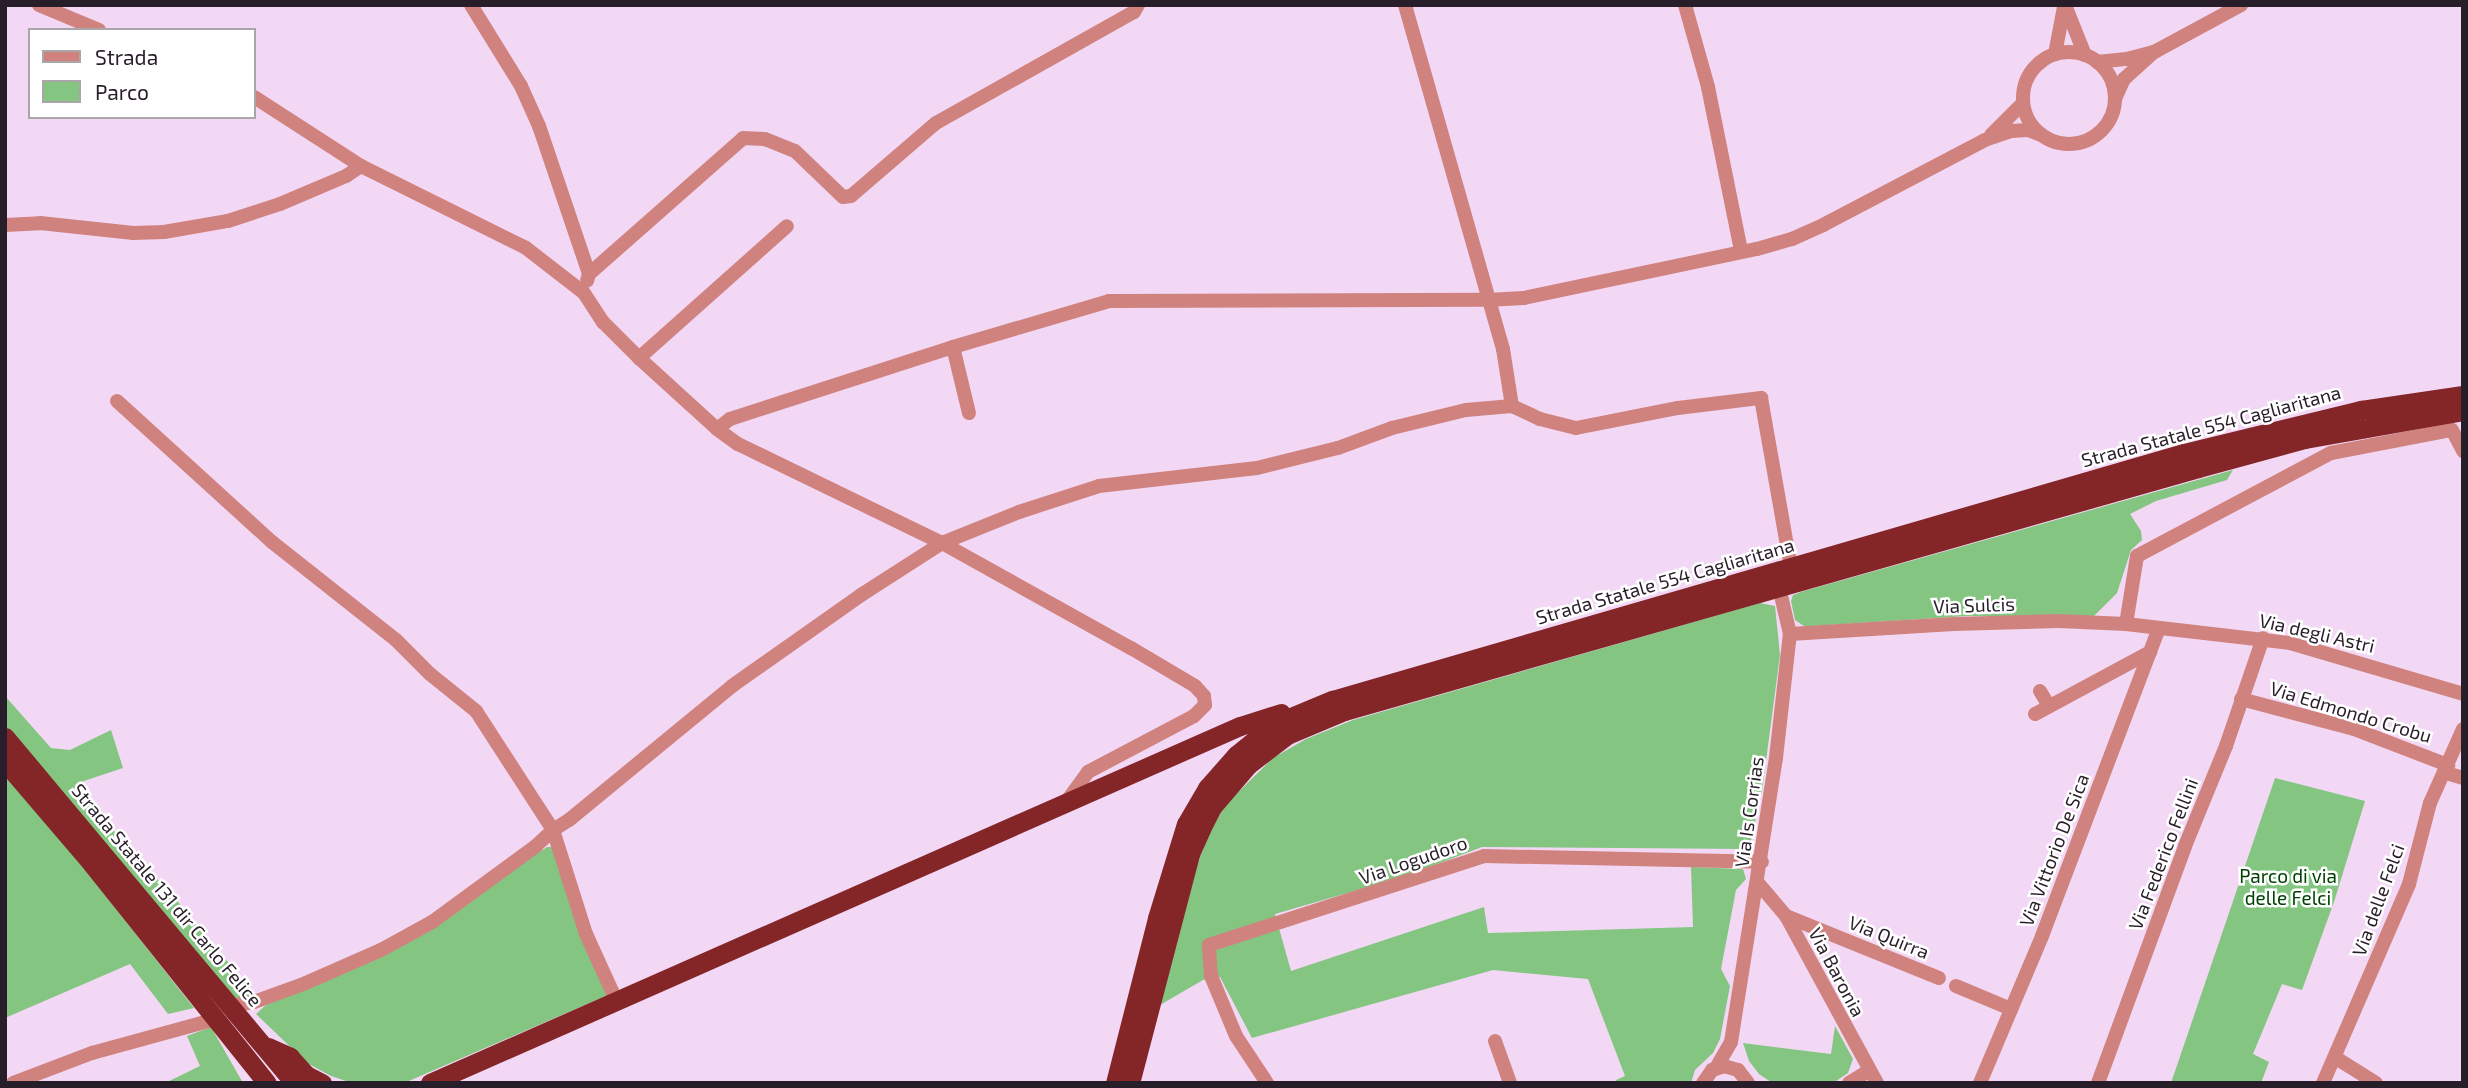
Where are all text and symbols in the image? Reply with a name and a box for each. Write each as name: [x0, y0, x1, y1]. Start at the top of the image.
legend: [28, 28, 256, 119]
text: Strada: [95, 44, 158, 69]
text: Parco: [95, 79, 149, 104]
street label: Strada Statale 554 Cagliaritana: [2079, 380, 2343, 472]
street label: Strada Statale 554 Cagliaritana: [1533, 533, 1797, 629]
street label: Via Sulcis: [1933, 592, 2015, 618]
street label: Via degli Astri: [2257, 609, 2377, 657]
street label: Via Edmondo Crobu: [2268, 677, 2434, 747]
street label: Via Is Corrias: [1730, 755, 1768, 869]
street label: Via Vittorio De Sica: [2014, 770, 2094, 930]
street label: Via Federico Fellini: [2124, 775, 2202, 933]
street label: Strada Statale 131 dir Carlo Felice: [67, 779, 267, 1011]
street label: Via Logudoro: [1356, 831, 1470, 889]
street label: Via delle Felci: [2347, 841, 2409, 959]
park label: Parco di via delle Felci: [2239, 865, 2337, 909]
street label: Via Quirra: [1845, 911, 1933, 963]
street label: Via Baronia: [1804, 924, 1870, 1020]

